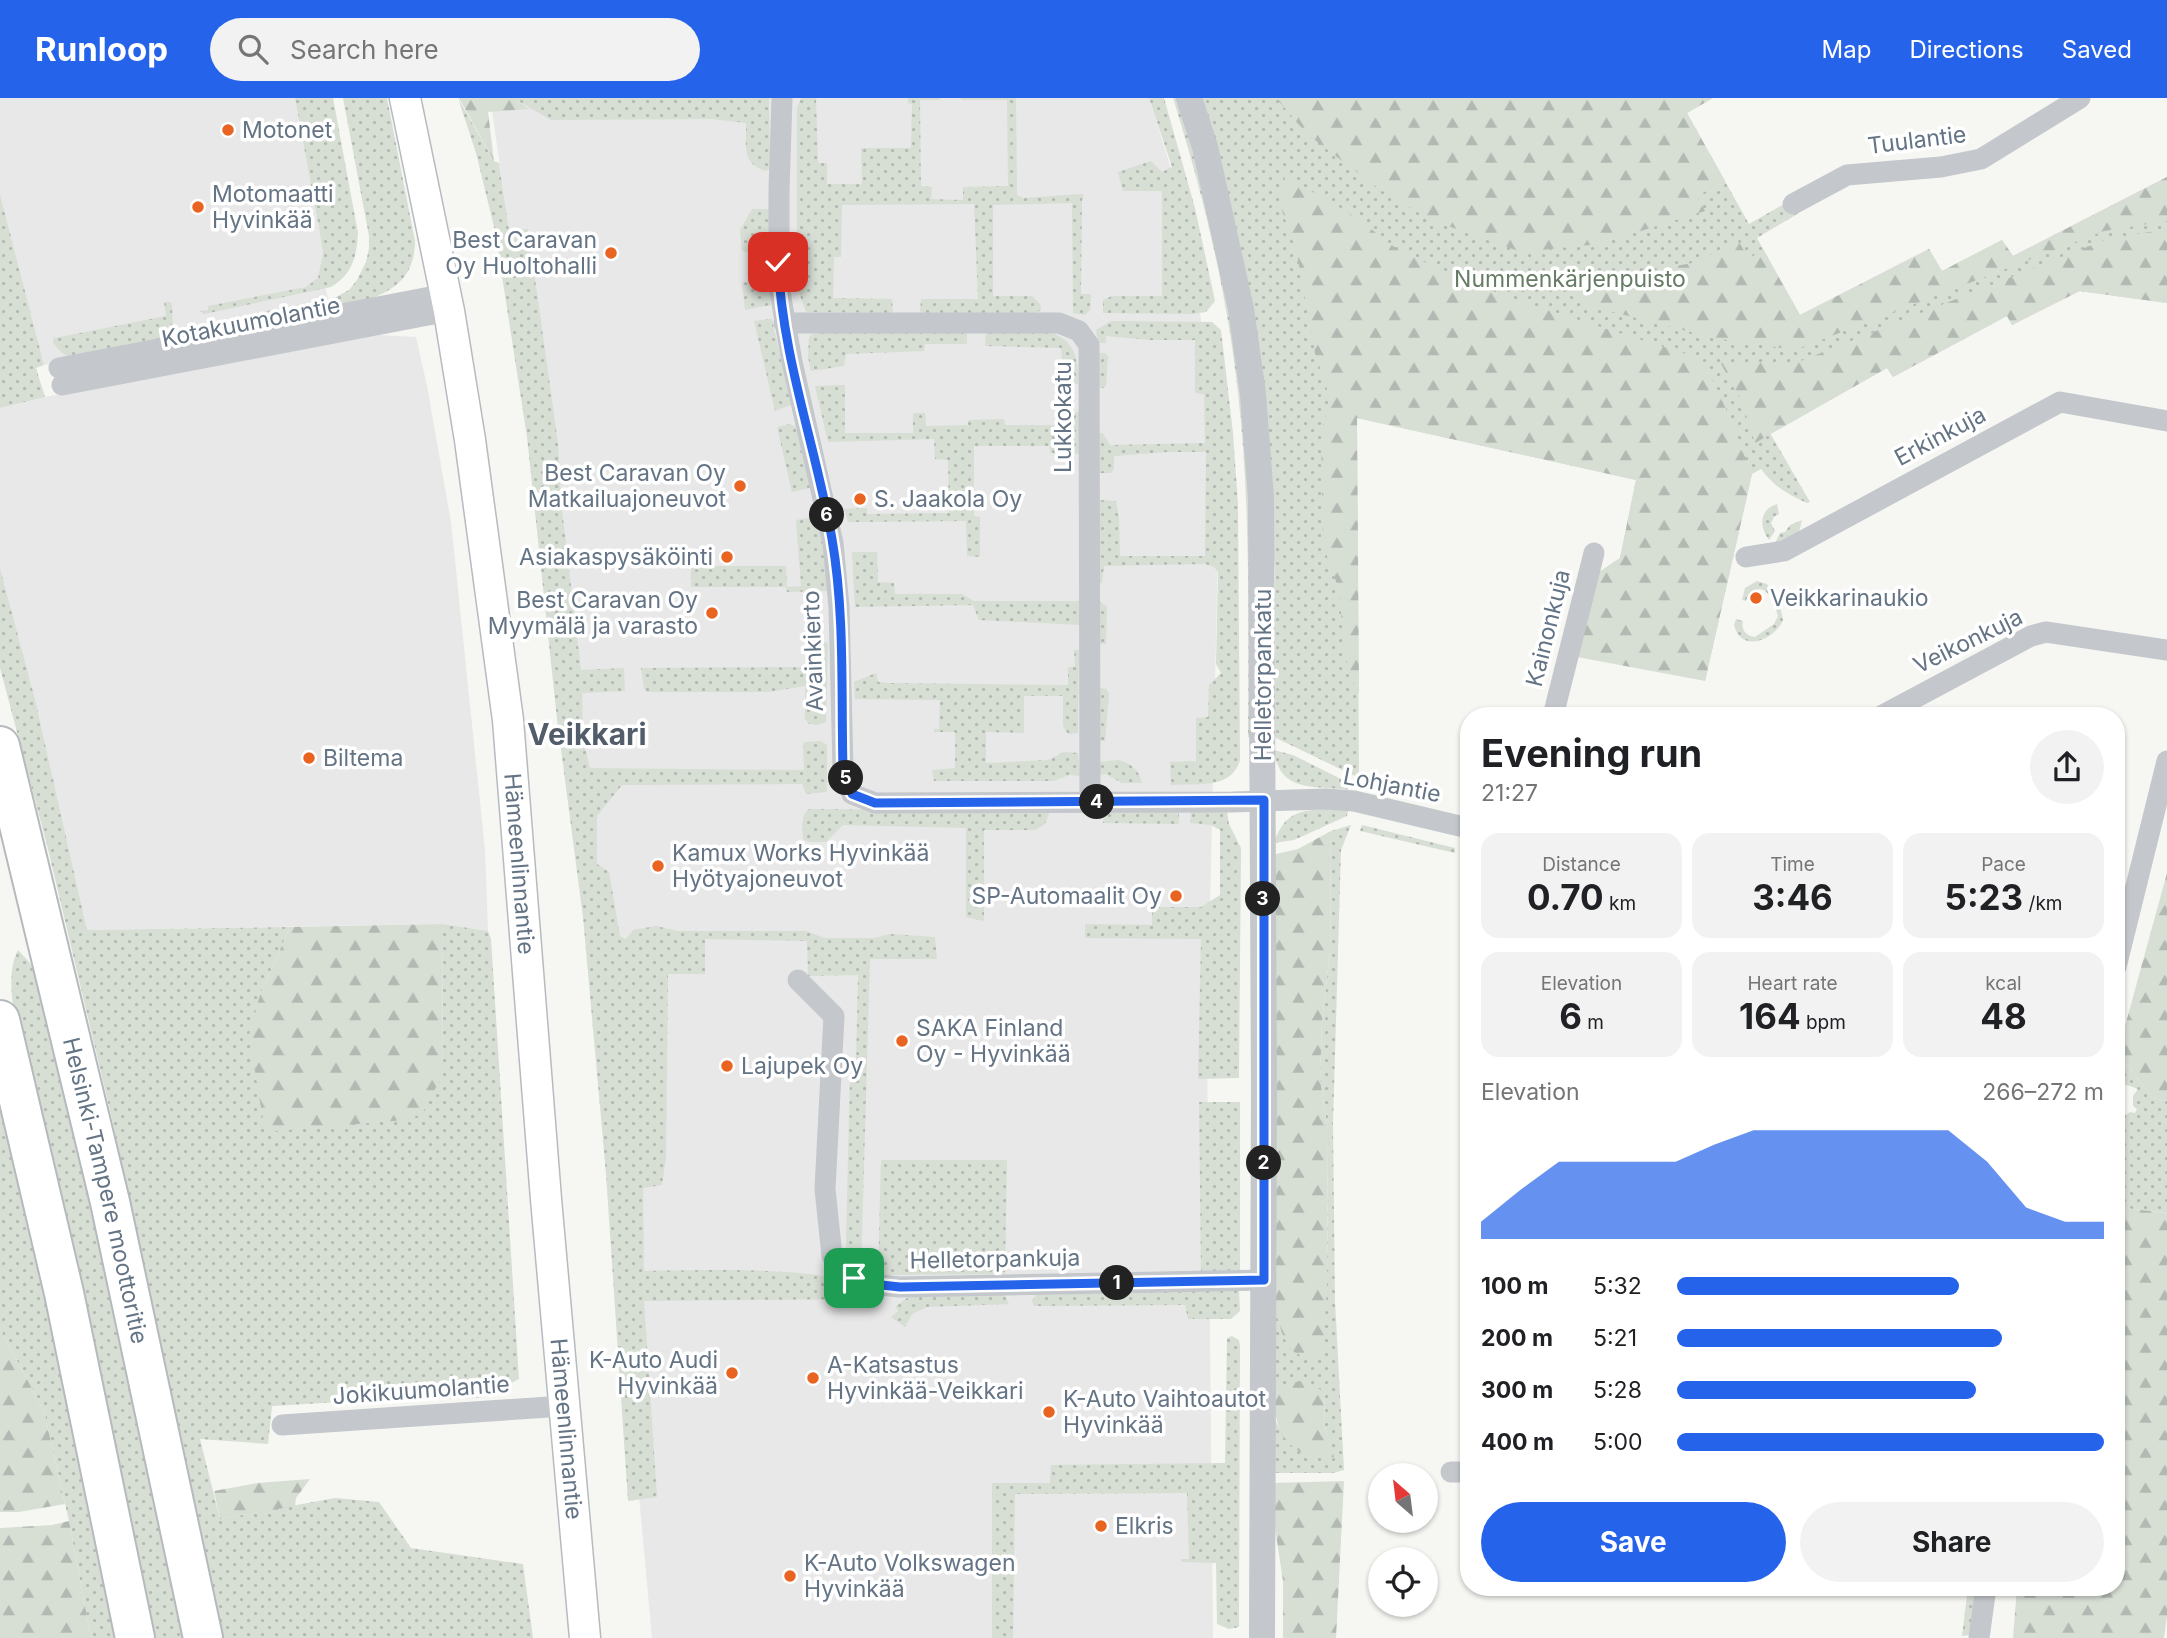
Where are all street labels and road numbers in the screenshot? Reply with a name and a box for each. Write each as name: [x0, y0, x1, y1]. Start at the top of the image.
street label: Tuulantie: [1866, 120, 1968, 160]
street label: Kotakuumolantie: [159, 291, 343, 353]
street label: Lukkokatu: [1049, 361, 1077, 473]
street label: Erkinkuja: [1890, 400, 1990, 472]
street label: Kainonkuja: [1520, 567, 1576, 689]
street label: Helletorpankatu: [1249, 589, 1277, 761]
street label: Avainkierto: [797, 590, 829, 712]
street label: Veikonkuja: [1909, 603, 2027, 679]
street label: Lohjantie: [1341, 762, 1443, 808]
street label: Hämeenlinnantie: [498, 772, 541, 956]
street label: Helsinki-Tampere moottoritie: [57, 1035, 154, 1346]
street label: Helletorpankuja: [909, 1244, 1081, 1274]
street label: Hämeenlinnantie: [544, 1337, 588, 1521]
street label: Jokikuumolantie: [332, 1370, 510, 1410]

